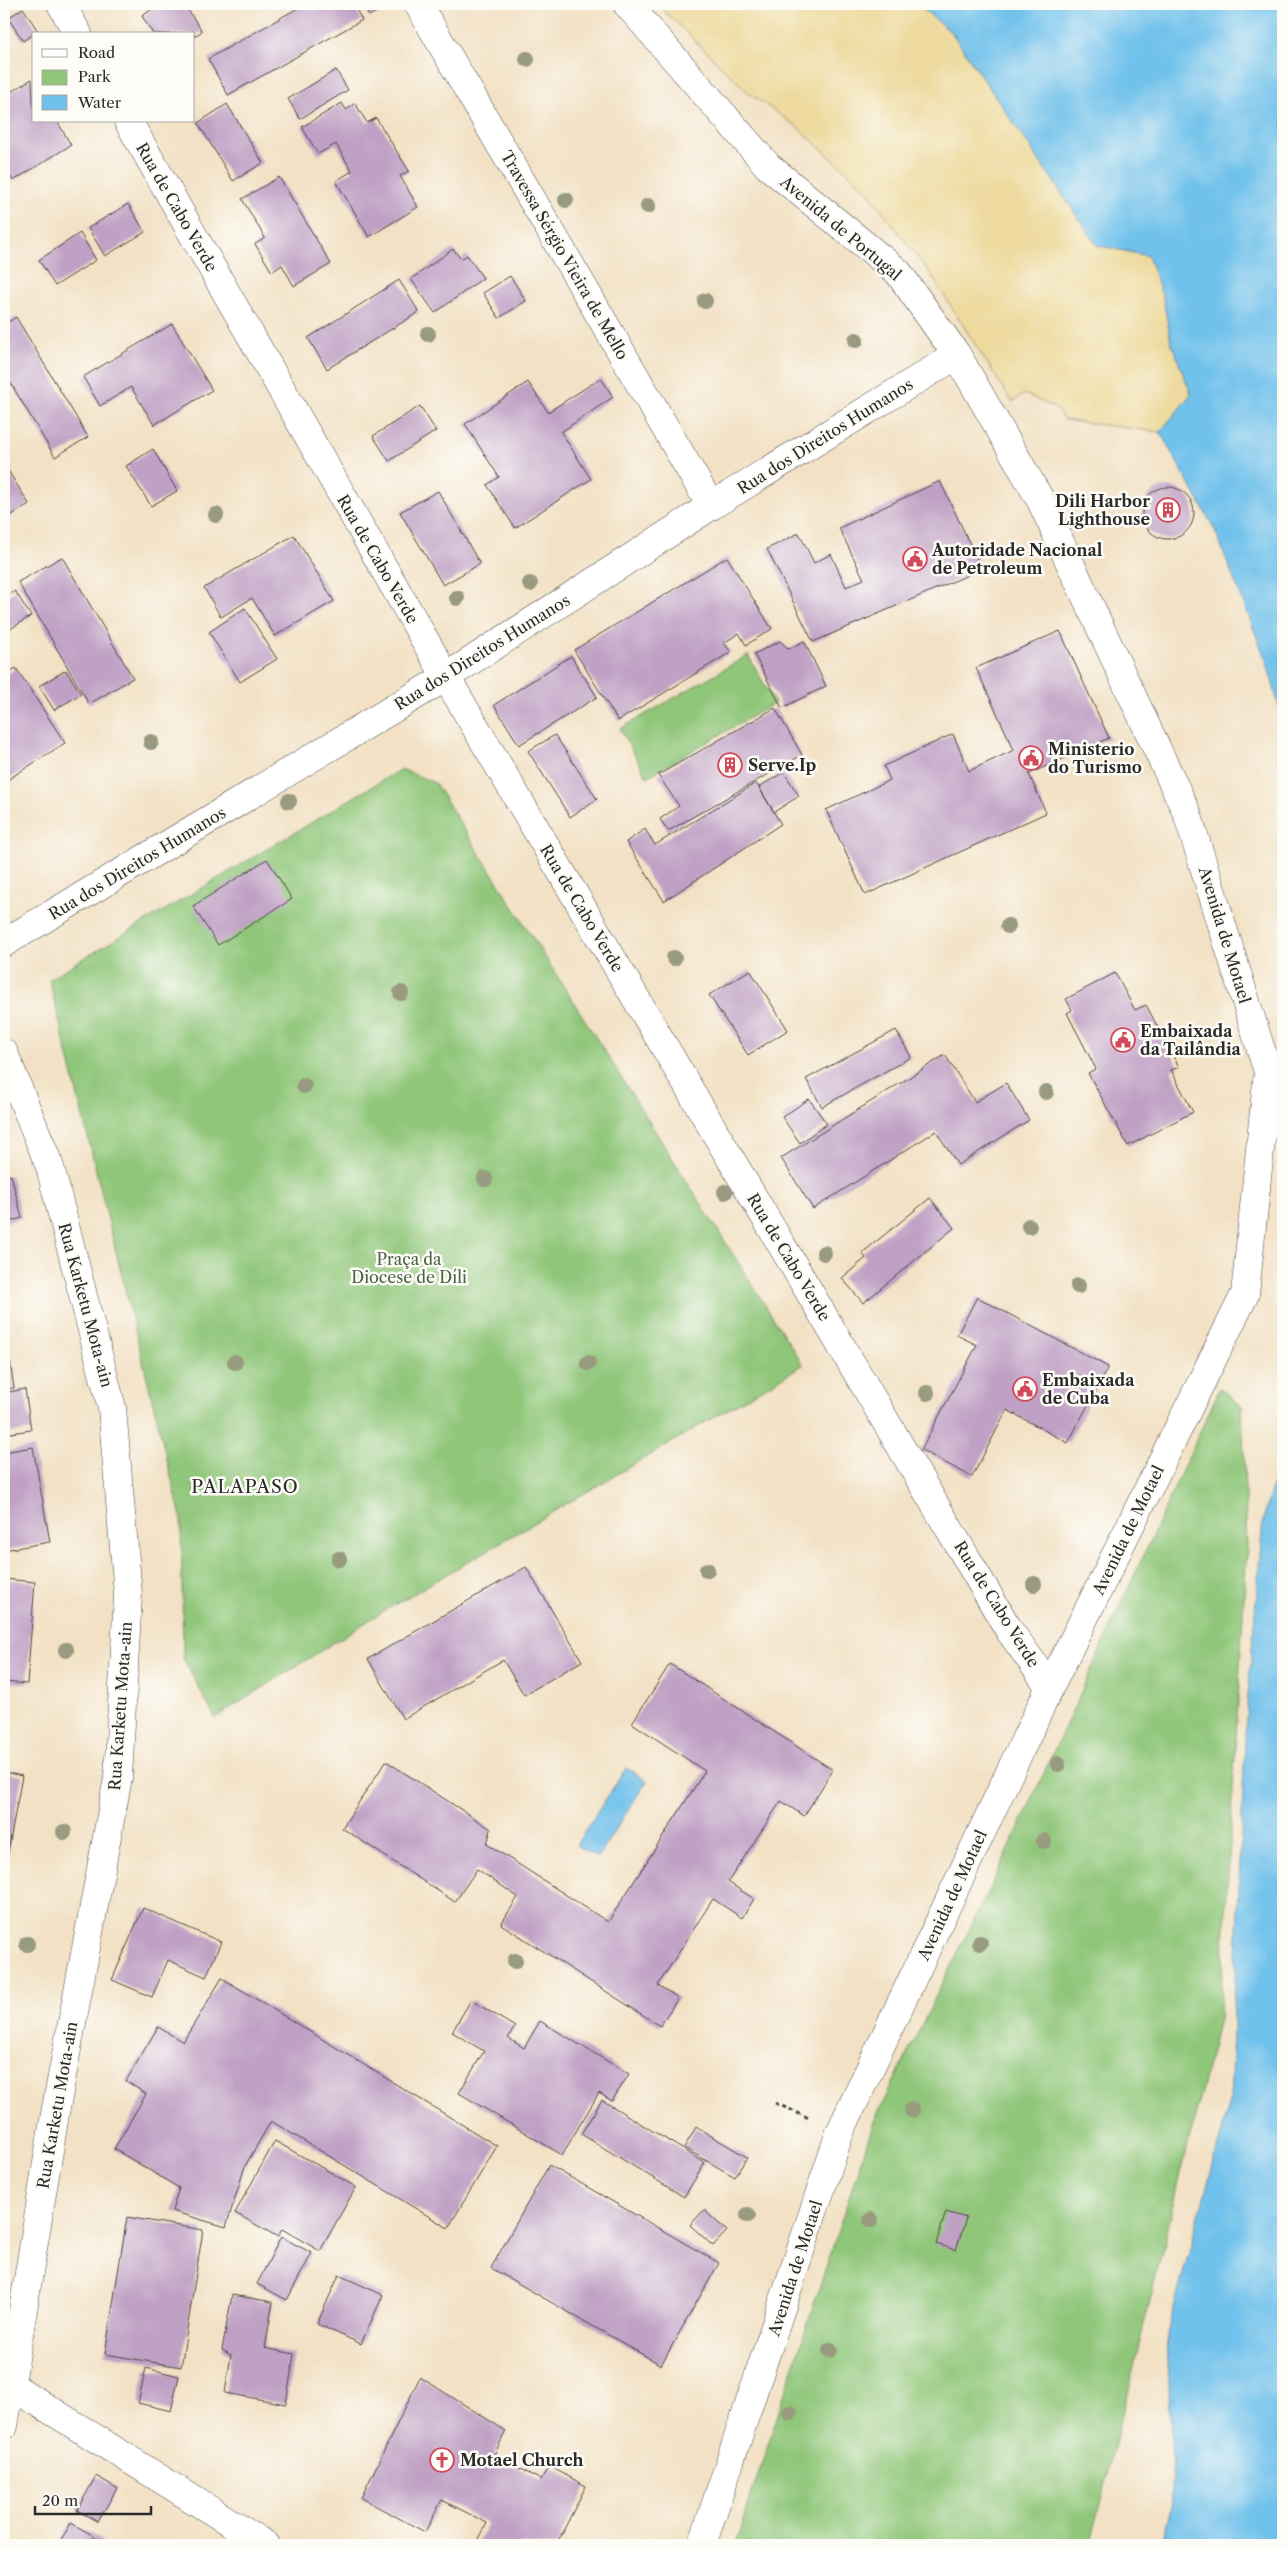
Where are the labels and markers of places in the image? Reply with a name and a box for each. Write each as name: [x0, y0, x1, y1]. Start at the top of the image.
place label: Dili Harbor Lighthouse: [1055, 491, 1150, 529]
building icon: Dili Harbor Lighthouse: [1155, 497, 1181, 523]
place label: Autoridade Nacional de Petroleum: [931, 540, 1103, 578]
public building icon: Autoridade Nacional de Petroleum: [902, 546, 928, 572]
place label: Ministerio do Turismo: [1048, 739, 1142, 777]
public building icon: Ministerio do Turismo: [1018, 745, 1044, 771]
building icon: Serve.Ip: [717, 752, 743, 778]
place label: Serve.Ip: [748, 755, 817, 775]
place label: Embaixada da Tailândia: [1140, 1021, 1242, 1059]
public building icon: Embaixada da Tailândia: [1110, 1027, 1136, 1053]
place label: Embaixada de Cuba: [1042, 1370, 1135, 1408]
public building icon: Embaixada de Cuba: [1012, 1376, 1038, 1402]
church icon: Motael Church: [429, 2447, 455, 2473]
place label: Motael Church: [460, 2450, 584, 2470]

